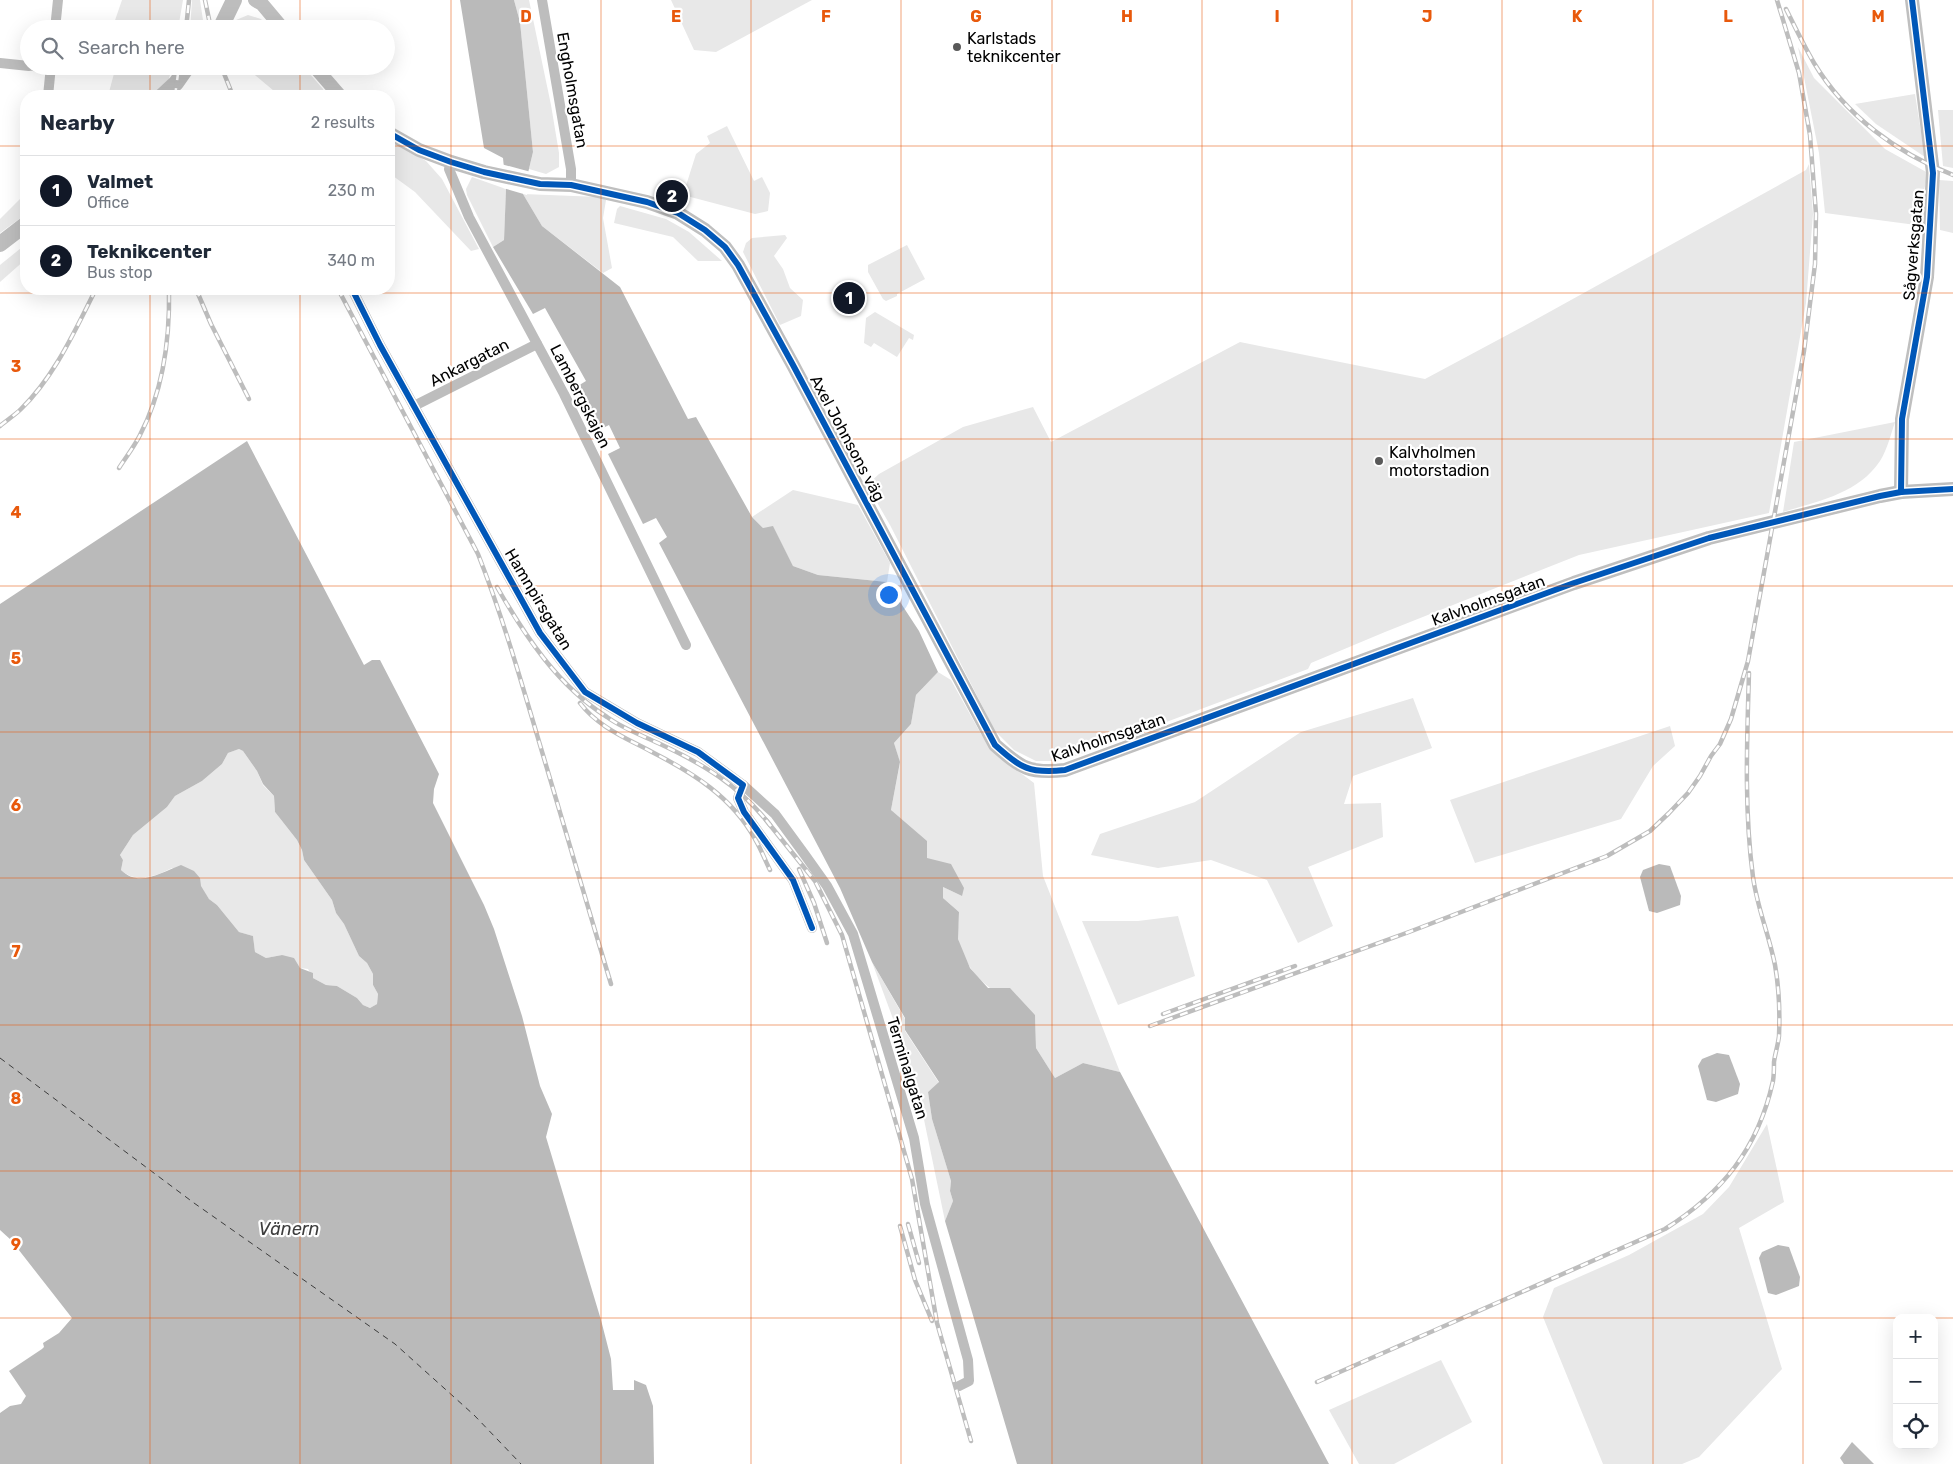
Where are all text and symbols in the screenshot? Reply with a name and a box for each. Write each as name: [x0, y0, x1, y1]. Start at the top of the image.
text: D: [520, 7, 532, 26]
text: E: [671, 7, 681, 26]
text: F: [821, 7, 831, 26]
text: G: [970, 7, 982, 26]
text: H: [1121, 7, 1133, 26]
text: I: [1274, 7, 1280, 26]
text: J: [1422, 7, 1432, 26]
text: K: [1572, 7, 1583, 26]
text: L: [1723, 7, 1733, 26]
text: M: [1871, 7, 1885, 26]
search box: [20, 20, 395, 75]
place label: Karlstads teknikcenter: [967, 29, 1061, 66]
street label: Engholmsgatan: [553, 31, 592, 149]
icon: search: [38, 34, 66, 62]
text: Search here: [78, 36, 185, 59]
marker: Karlstads teknikcenter: [951, 41, 963, 53]
text: Nearby: [40, 110, 115, 135]
text: 2 results: [311, 113, 375, 132]
text: Valmet: [87, 170, 153, 193]
pin: 2: [656, 177, 688, 215]
text: 1: [52, 181, 60, 200]
text: 230 m: [328, 181, 375, 200]
street label: Sågverksgatan: [1899, 189, 1928, 301]
text: Office: [87, 193, 129, 212]
text: Teknikcenter: [87, 240, 211, 263]
text: 2: [51, 251, 61, 270]
text: 340 m: [327, 251, 375, 270]
text: Bus stop: [87, 263, 153, 282]
pin: 1: [833, 279, 865, 317]
street label: Ankargatan: [426, 334, 512, 391]
street label: Lambergskajen: [546, 341, 615, 451]
text: 3: [11, 357, 21, 376]
street label: Axel Johnsons väg: [806, 372, 889, 505]
place label: Kalvholmen motorstadion: [1389, 443, 1489, 480]
marker: Kalvholmen motorstadion: [1373, 455, 1385, 467]
text: 4: [11, 503, 22, 522]
street label: Hamnpirsgatan: [501, 545, 576, 653]
street label: Kalvholmsgatan: [1429, 571, 1548, 630]
your location: [876, 582, 902, 608]
text: 5: [11, 649, 21, 668]
street label: Kalvholmsgatan: [1049, 709, 1168, 766]
text: 6: [11, 796, 21, 815]
text: 7: [11, 942, 21, 961]
street label: Terminalgatan: [883, 1015, 932, 1122]
text: 8: [11, 1089, 22, 1108]
water label: Vänern: [258, 1218, 320, 1240]
text: 9: [11, 1235, 21, 1254]
map controls: [1893, 1314, 1938, 1449]
button: +: [1893, 1314, 1938, 1359]
button: −: [1893, 1359, 1938, 1404]
button: locate: [1893, 1404, 1938, 1449]

